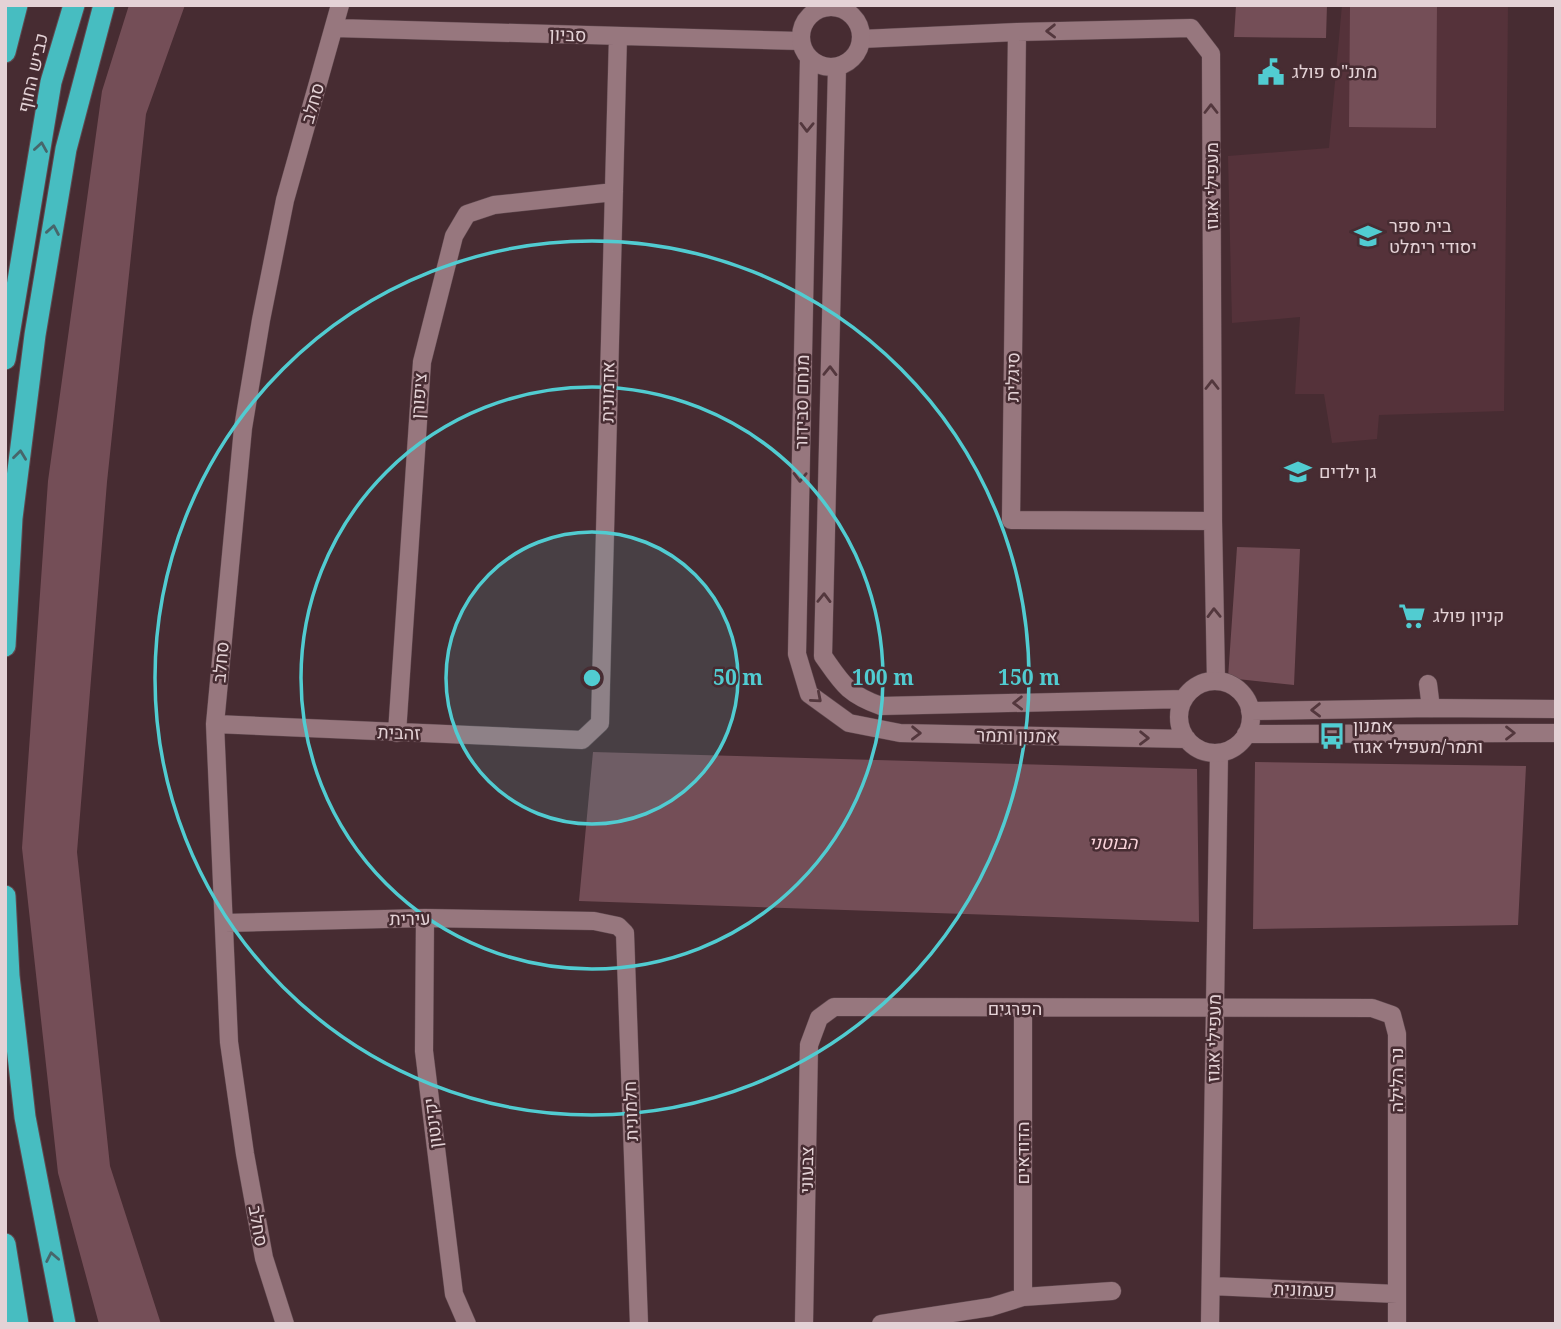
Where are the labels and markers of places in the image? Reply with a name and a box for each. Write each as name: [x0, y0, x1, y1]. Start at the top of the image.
public building icon: מתנ"ס פולג: [1256, 57, 1286, 87]
place label: מתנ"ס פולג: [1292, 59, 1377, 83]
place label: בית ספר יסודי רימלט: [1389, 213, 1477, 258]
school or university icon: בית ספר יסודי רימלט: [1353, 221, 1383, 251]
school or university icon: גן ילדים: [1283, 457, 1313, 487]
place label: גן ילדים: [1319, 459, 1377, 483]
supermarket icon: קניון פולג: [1397, 601, 1427, 631]
place label: קניון פולג: [1433, 603, 1504, 627]
centre of rings: [580, 666, 604, 690]
place label: אמנון ותמר/מעפילי אגוז: [1353, 713, 1483, 758]
bus stop icon: אמנון ותמר/מעפילי אגוז: [1317, 721, 1347, 751]

